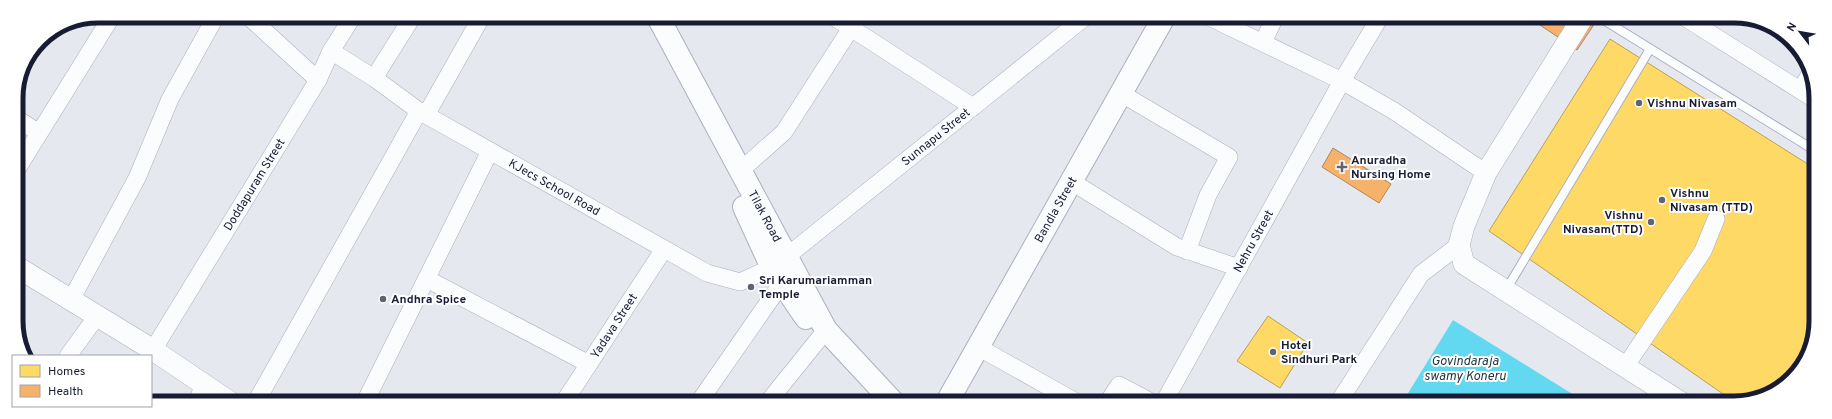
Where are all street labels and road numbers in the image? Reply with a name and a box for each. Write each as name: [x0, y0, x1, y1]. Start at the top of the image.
street label: Sunnapu Street: [899, 105, 974, 170]
street label: Doddapuram Street: [221, 136, 289, 234]
street label: KJecs School Road: [505, 156, 603, 220]
street label: Bandla Street: [1031, 174, 1081, 246]
street label: Tilak Road: [744, 188, 784, 245]
street label: Nehru Street: [1230, 207, 1278, 276]
street label: Yadava Street: [588, 291, 642, 362]

